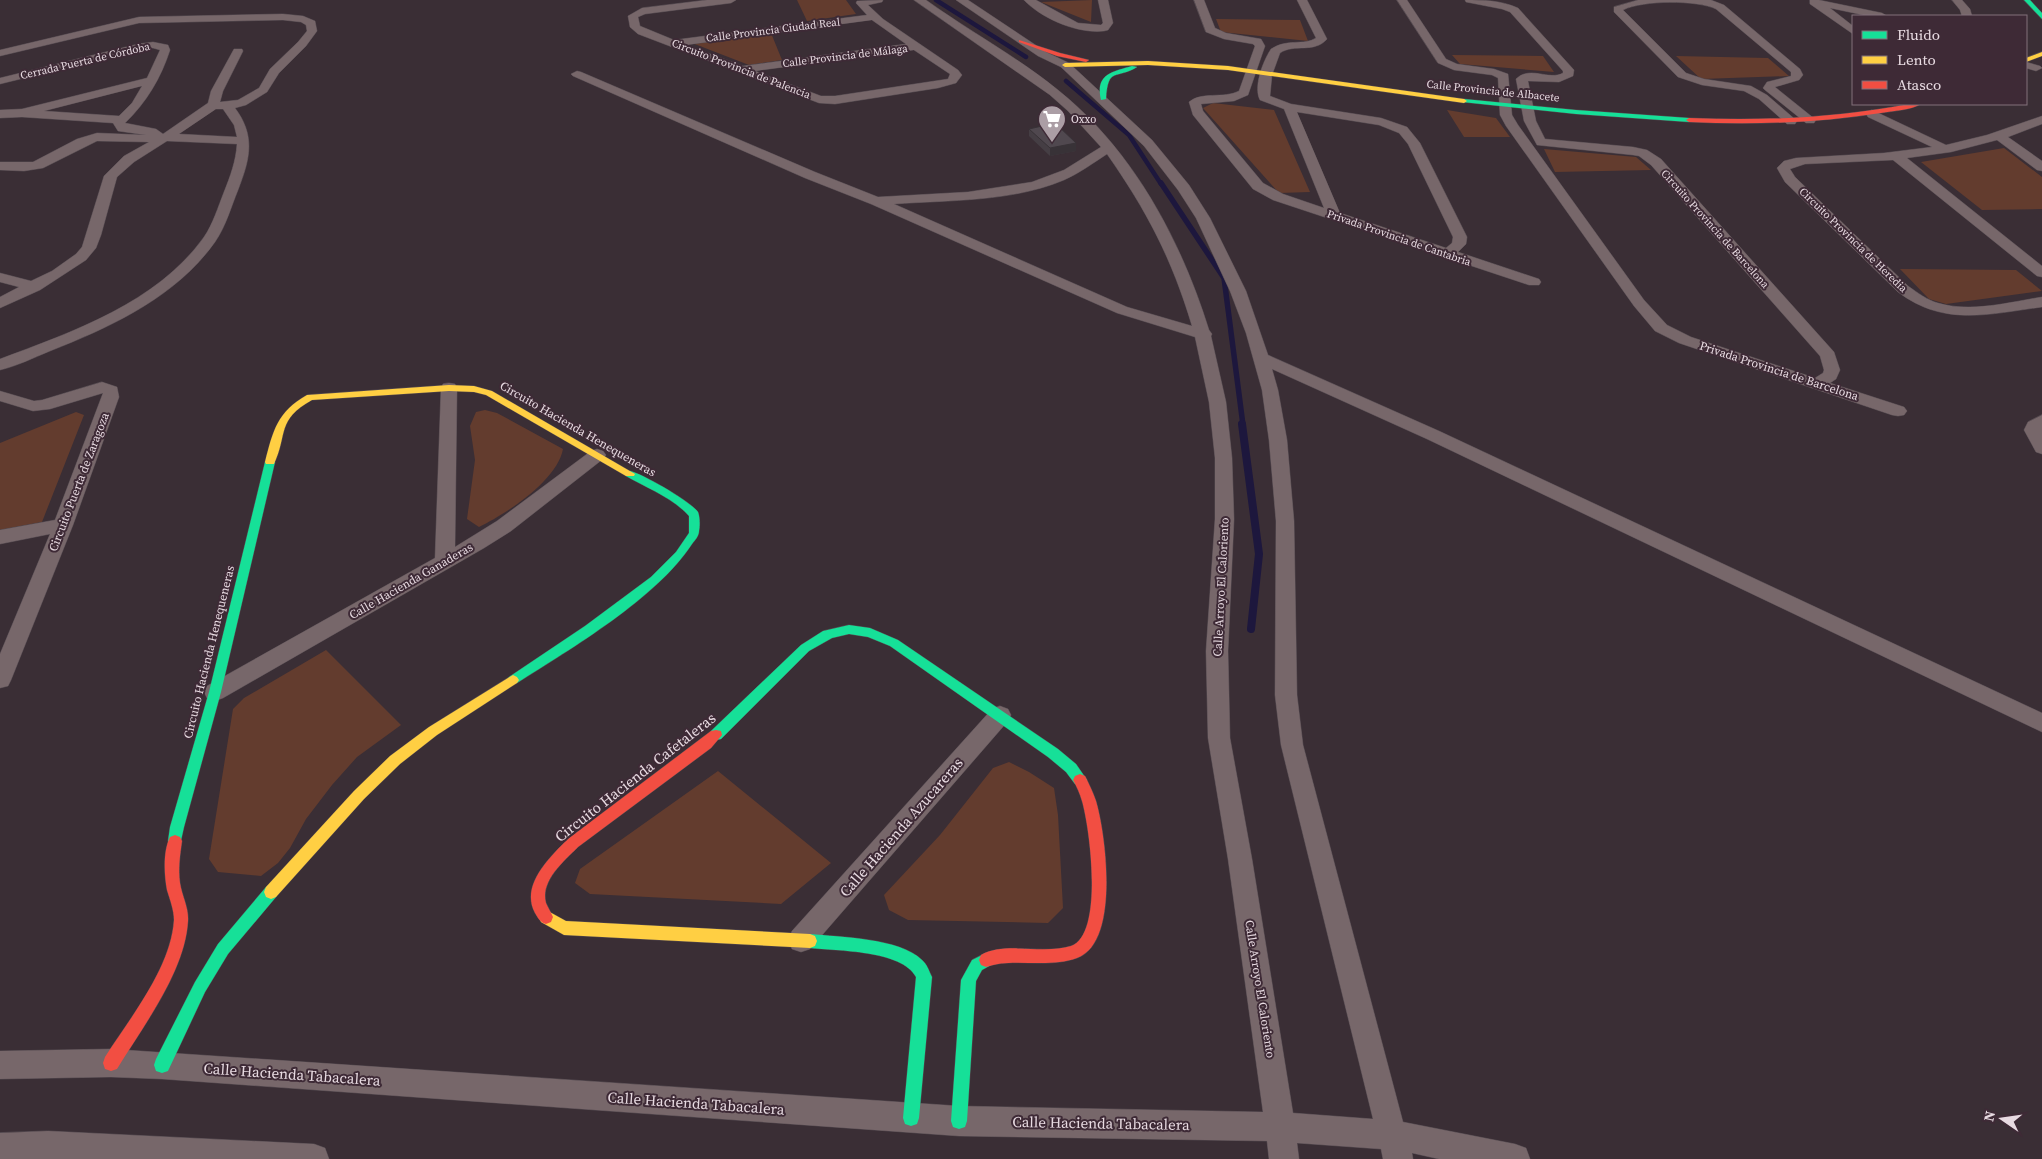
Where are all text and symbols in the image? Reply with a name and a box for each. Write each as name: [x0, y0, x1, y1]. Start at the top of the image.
street label: Calle Provincia Ciudad Real: [705, 14, 841, 46]
legend: [1852, 15, 2027, 105]
text: Fluido: [1897, 24, 1940, 45]
street label: Circuito Provincia de Palencia: [669, 36, 813, 103]
street label: Cerrada Puerta de Córdoba: [19, 39, 152, 83]
street label: Calle Provincia de Málaga: [782, 41, 909, 71]
text: Lento: [1897, 49, 1936, 70]
text: Atasco: [1897, 74, 1941, 95]
street label: Calle Provincia de Albacete: [1426, 77, 1561, 105]
supermarket icon: Oxxo: [1037, 104, 1067, 143]
place label: Oxxo: [1071, 112, 1096, 127]
street label: Circuito Provincia de Barcelona: [1658, 166, 1773, 292]
street label: Circuito Provincia de Heredia: [1796, 184, 1911, 296]
street label: Privada Provincia de Cantabria: [1325, 206, 1473, 270]
street label: Privada Provincia de Barcelona: [1697, 338, 1861, 405]
street label: Circuito Hacienda Henequeneras: [497, 378, 659, 480]
street label: Circuito Puerta de Zaragoza: [45, 409, 113, 554]
street label: Calle Arroyo El Caloriento: [1209, 517, 1233, 657]
street label: Calle Hacienda Ganaderas: [346, 539, 476, 623]
street label: Circuito Hacienda Henequeneras: [180, 564, 238, 740]
street label: Circuito Hacienda Cafetaleras: [550, 707, 720, 847]
street label: Calle Hacienda Azucareras: [834, 753, 968, 901]
street label: Calle Arroyo El Caloriento: [1241, 919, 1279, 1060]
street label: Calle Hacienda Tabacalera: [203, 1057, 382, 1091]
street label: Calle Hacienda Tabacalera: [607, 1086, 786, 1120]
north arrow: [1977, 1094, 2027, 1144]
text: N: [1978, 1109, 2000, 1123]
street label: Calle Hacienda Tabacalera: [1012, 1111, 1190, 1135]

